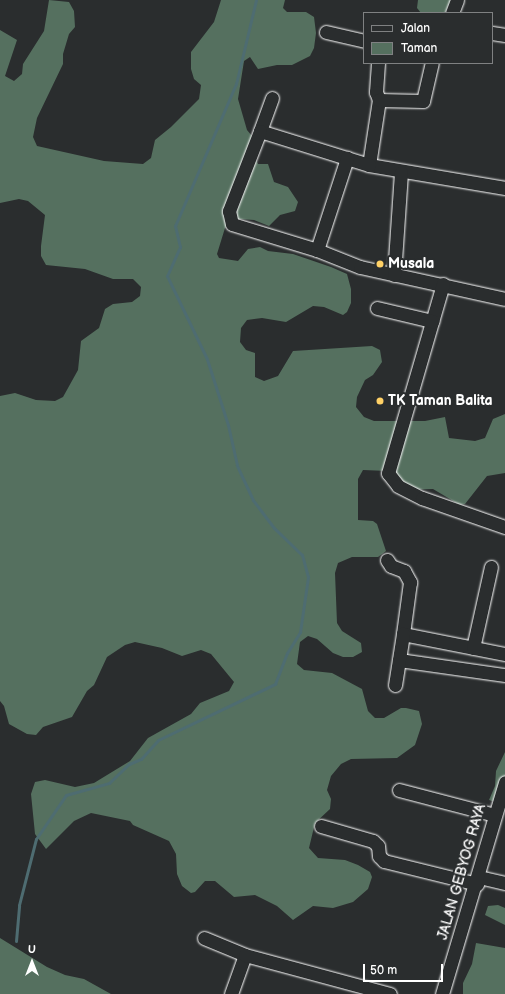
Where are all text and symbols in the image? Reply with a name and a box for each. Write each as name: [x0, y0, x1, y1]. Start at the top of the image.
legend: [363, 12, 493, 64]
text: Jalan: [401, 21, 430, 36]
text: Taman: [401, 41, 437, 56]
place label: Musala: [388, 256, 434, 272]
marker: Musala: [375, 259, 385, 269]
place label: TK Taman Balita: [388, 393, 493, 409]
marker: TK Taman Balita: [375, 396, 385, 406]
street label: JALAN GEBYOG RAYA: [435, 802, 489, 942]
north arrow: [12, 942, 52, 982]
text: U: [28, 943, 36, 956]
scale bar: [365, 956, 445, 982]
text: 50 m: [370, 963, 397, 978]

